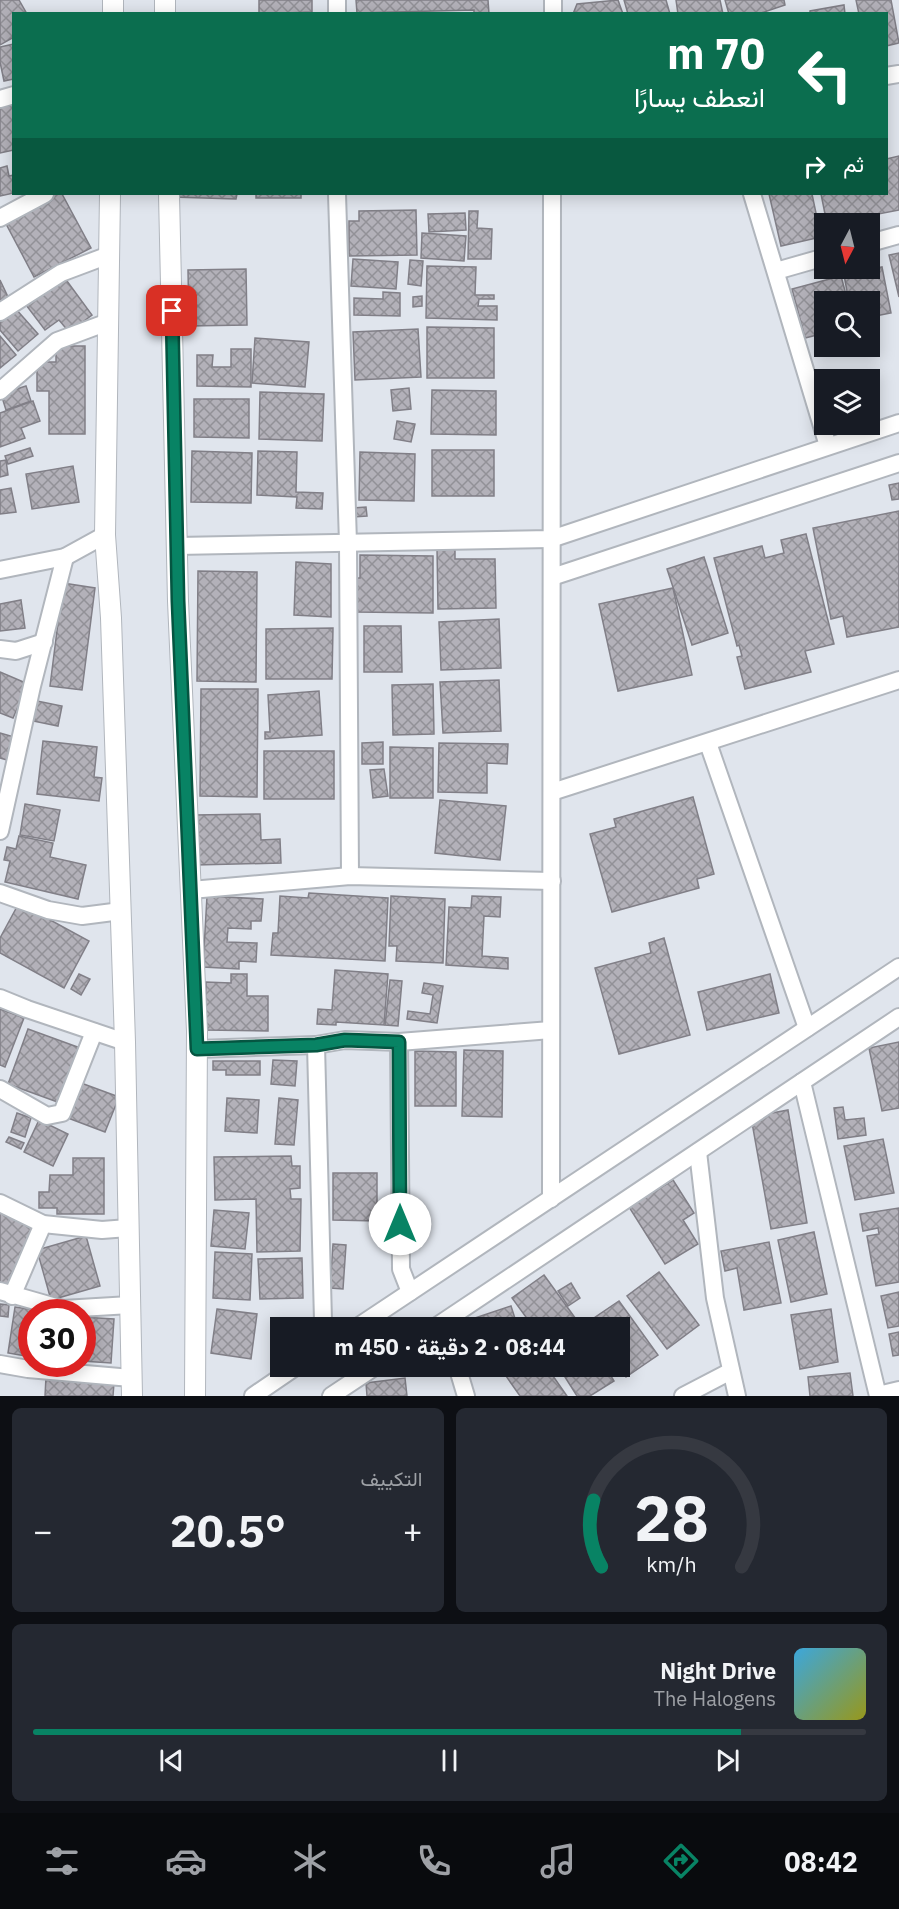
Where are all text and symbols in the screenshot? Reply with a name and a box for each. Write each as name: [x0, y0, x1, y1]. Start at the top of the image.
text: 70 m: [667, 26, 765, 81]
icon: left: [786, 36, 864, 114]
text: انعطف يسارًا: [634, 79, 765, 114]
text: ثم: [843, 149, 864, 178]
icon: right: [798, 150, 831, 183]
north arrow: [814, 213, 880, 279]
map controls: [814, 213, 880, 435]
pin: [146, 285, 197, 336]
button: search: [814, 291, 880, 357]
icon: arrive: [155, 294, 188, 327]
button: layers: [814, 369, 880, 435]
position arrow: [368, 1192, 432, 1256]
speed limit sign: 30: [18, 1299, 96, 1377]
text: 08:44 · 2 دقيقة · 450 m: [334, 1332, 566, 1361]
text: التكييف: [360, 1465, 423, 1492]
text: 28: [634, 1477, 709, 1558]
text: 20.5°: [170, 1501, 286, 1559]
text: −: [33, 1509, 53, 1552]
text: +: [403, 1509, 422, 1552]
text: km/h: [646, 1550, 696, 1578]
text: Night Drive: [660, 1656, 776, 1685]
text: The Halogens: [654, 1685, 776, 1712]
icon: previous: [155, 1744, 188, 1777]
icon: pause: [433, 1744, 466, 1777]
icon: next: [711, 1744, 744, 1777]
icon: filters: [41, 1840, 83, 1882]
icon: car: [165, 1840, 207, 1882]
icon: climate: [289, 1840, 331, 1882]
icon: phone: [413, 1840, 455, 1882]
icon: music: [537, 1840, 579, 1882]
icon: directions: [660, 1840, 702, 1882]
text: 08:42: [784, 1844, 858, 1879]

